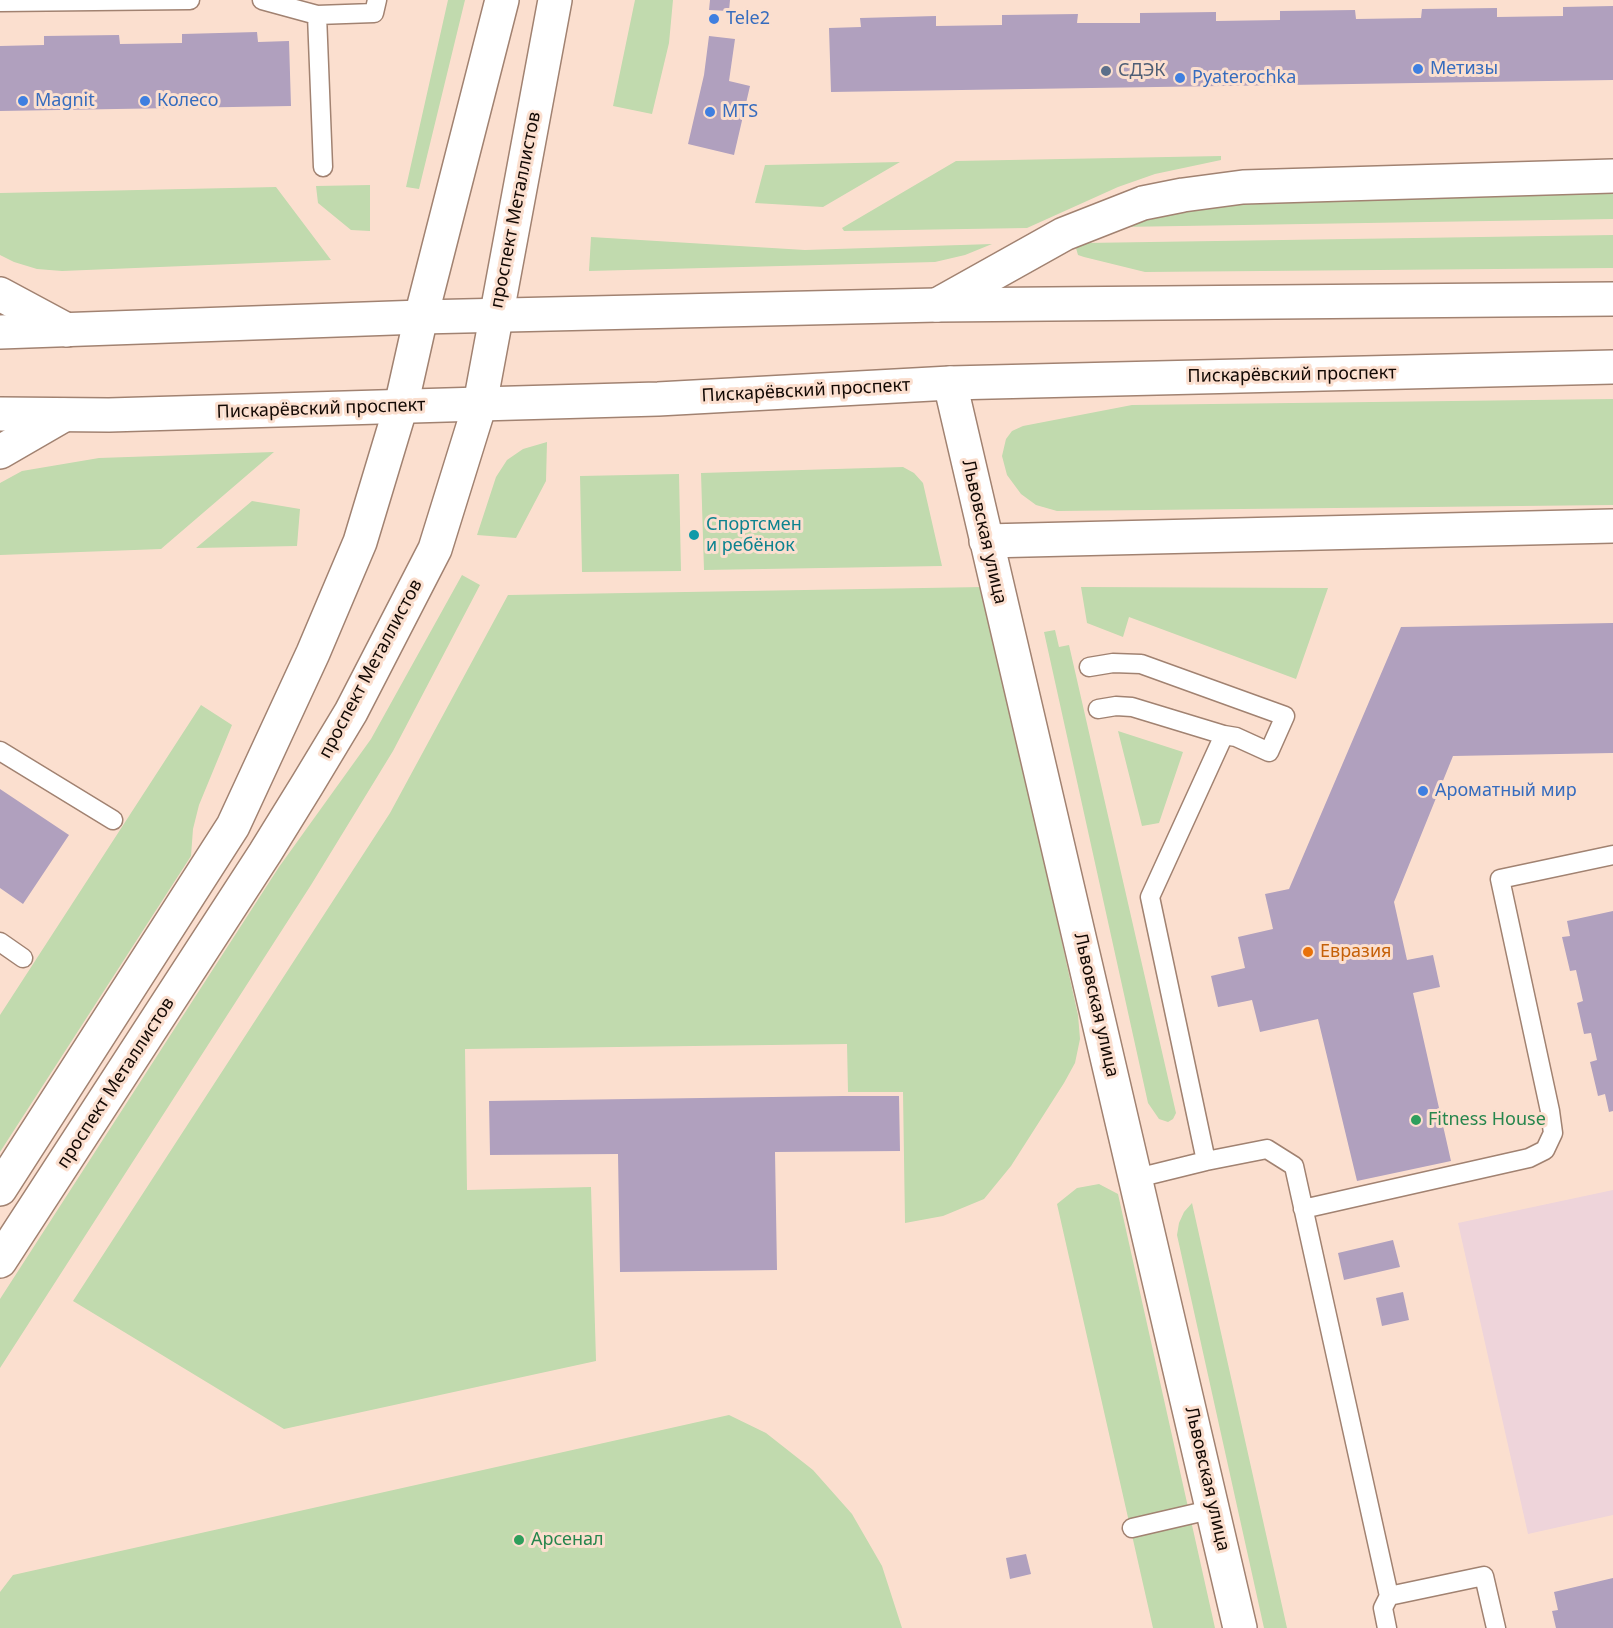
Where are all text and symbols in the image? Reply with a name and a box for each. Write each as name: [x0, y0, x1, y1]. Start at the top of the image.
place label: Tele2: [726, 8, 770, 30]
marker: Tele2: [707, 12, 721, 26]
place label: Метизы: [1430, 58, 1498, 80]
place label: СДЭК: [1118, 60, 1166, 82]
marker: Метизы: [1411, 62, 1425, 76]
marker: СДЭК: [1099, 64, 1113, 78]
place label: Pyaterochka: [1192, 67, 1296, 89]
marker: Pyaterochka: [1173, 71, 1187, 85]
place label: Magnit: [35, 90, 95, 112]
place label: Колесо: [157, 90, 218, 112]
marker: Magnit: [16, 94, 30, 108]
marker: Колесо: [138, 94, 152, 108]
place label: MTS: [722, 101, 758, 123]
marker: MTS: [703, 105, 717, 119]
street label: проспект Металлистов: [486, 110, 546, 310]
street label: Пискарёвский проспект: [1187, 362, 1397, 388]
street label: Пискарёвский проспект: [701, 375, 911, 407]
street label: Пискарёвский проспект: [216, 395, 426, 423]
street label: Львовская улица: [957, 458, 1011, 606]
place label: Спортсмен и ребёнок: [706, 514, 802, 556]
marker: Спортсмен и ребёнок: [687, 528, 701, 542]
street label: проспект Металлистов: [315, 576, 427, 762]
place label: Ароматный мир: [1435, 780, 1577, 802]
marker: Ароматный мир: [1416, 784, 1430, 798]
street label: Львовская улица: [1069, 931, 1123, 1079]
place label: Евразия: [1320, 941, 1391, 963]
marker: Евразия: [1301, 945, 1315, 959]
street label: проспект Металлистов: [53, 993, 179, 1173]
place label: Fitness House: [1428, 1109, 1546, 1131]
marker: Fitness House: [1409, 1113, 1423, 1127]
street label: Львовская улица: [1180, 1405, 1234, 1553]
place label: Арсенал: [531, 1529, 604, 1551]
marker: Арсенал: [512, 1533, 526, 1547]

